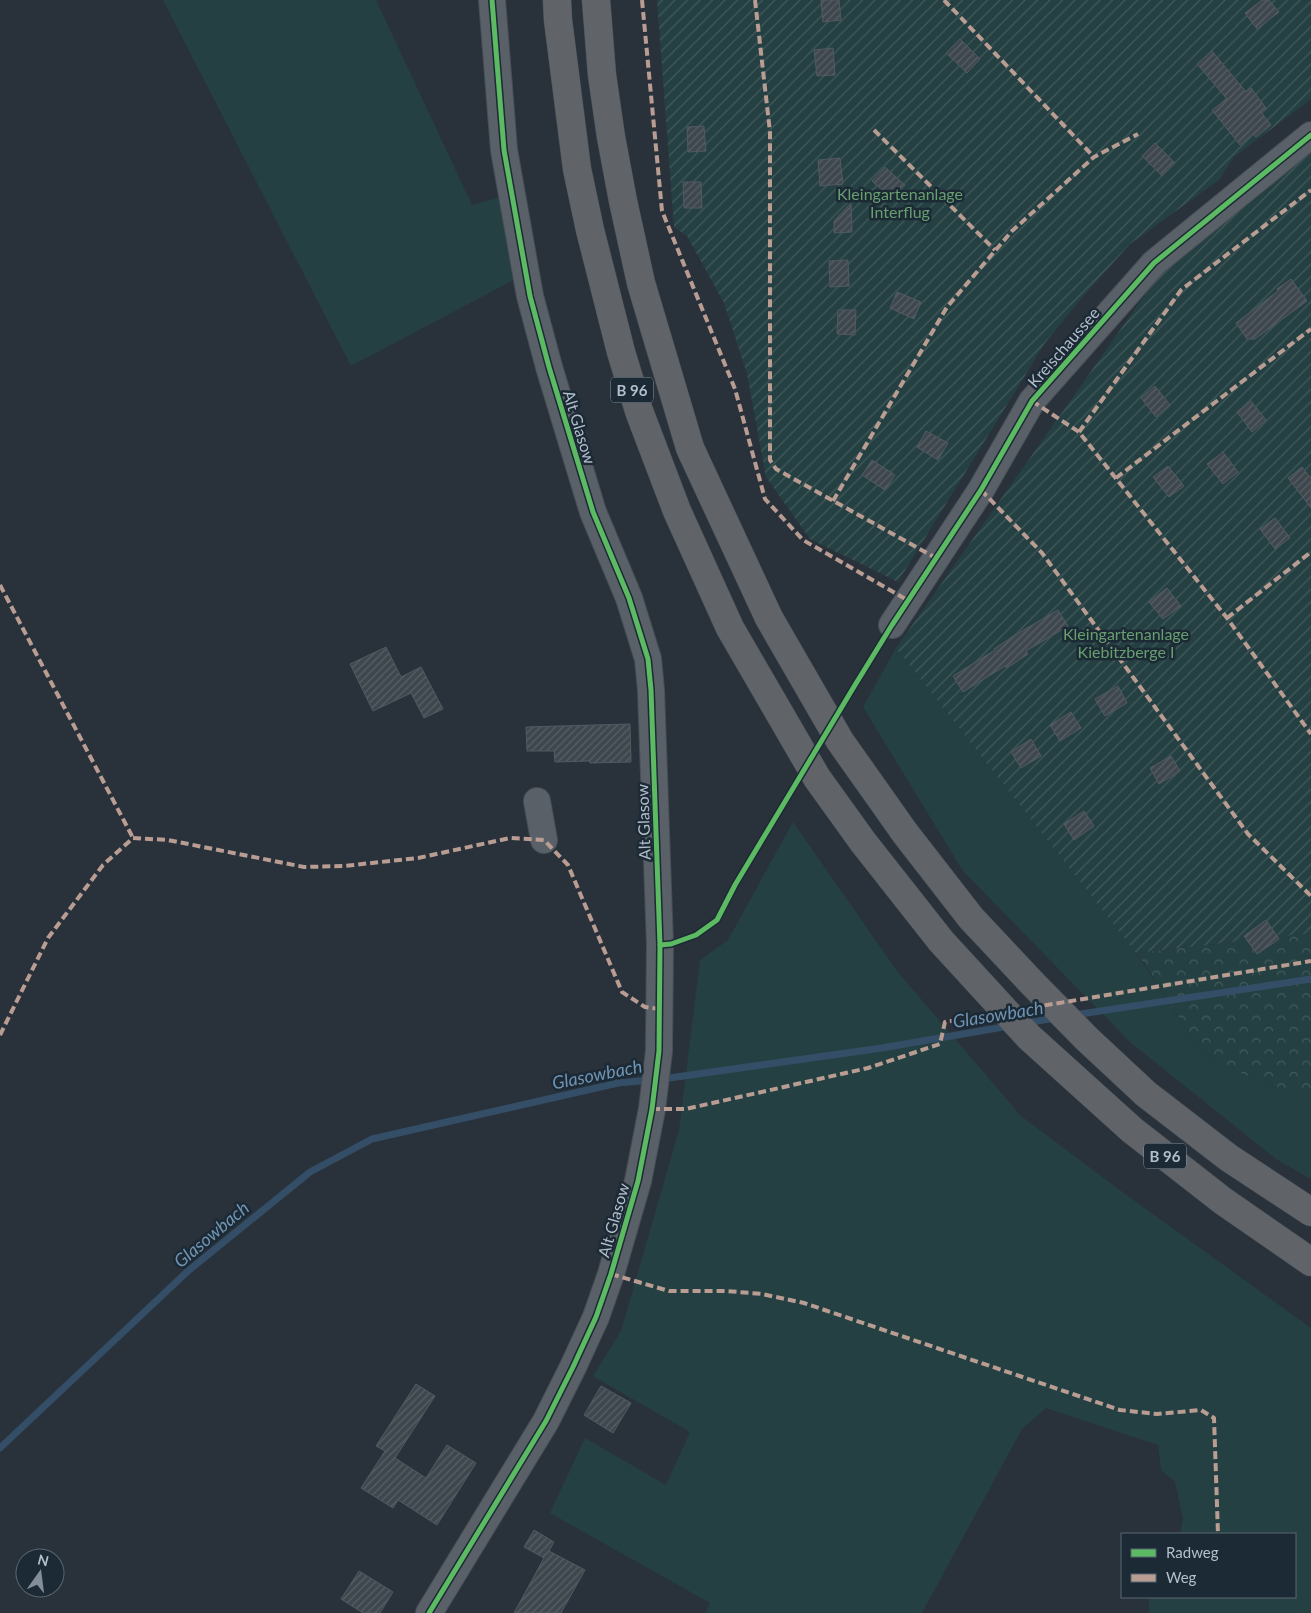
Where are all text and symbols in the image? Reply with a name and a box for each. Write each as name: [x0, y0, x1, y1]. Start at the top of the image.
park label: Kleingartenanlage Interflug: [837, 184, 963, 221]
street label: Kreischaussee: [1023, 303, 1103, 391]
road number: B 96: [611, 378, 653, 402]
street label: Alt Glasow: [560, 388, 600, 467]
park label: Kleingartenanlage Kiebitzberge I: [1063, 624, 1189, 661]
street label: Alt Glasow: [632, 783, 654, 860]
water label: Glasowbach: [951, 996, 1045, 1032]
water label: Glasowbach: [550, 1054, 644, 1094]
road number: B 96: [1144, 1144, 1186, 1168]
street label: Alt Glasow: [593, 1180, 633, 1259]
water label: Glasowbach: [169, 1196, 253, 1272]
legend: [1121, 1533, 1296, 1598]
text: Radweg: [1166, 1543, 1219, 1561]
north arrow: [15, 1548, 65, 1598]
text: N: [36, 1550, 51, 1569]
text: Weg: [1166, 1568, 1197, 1586]

